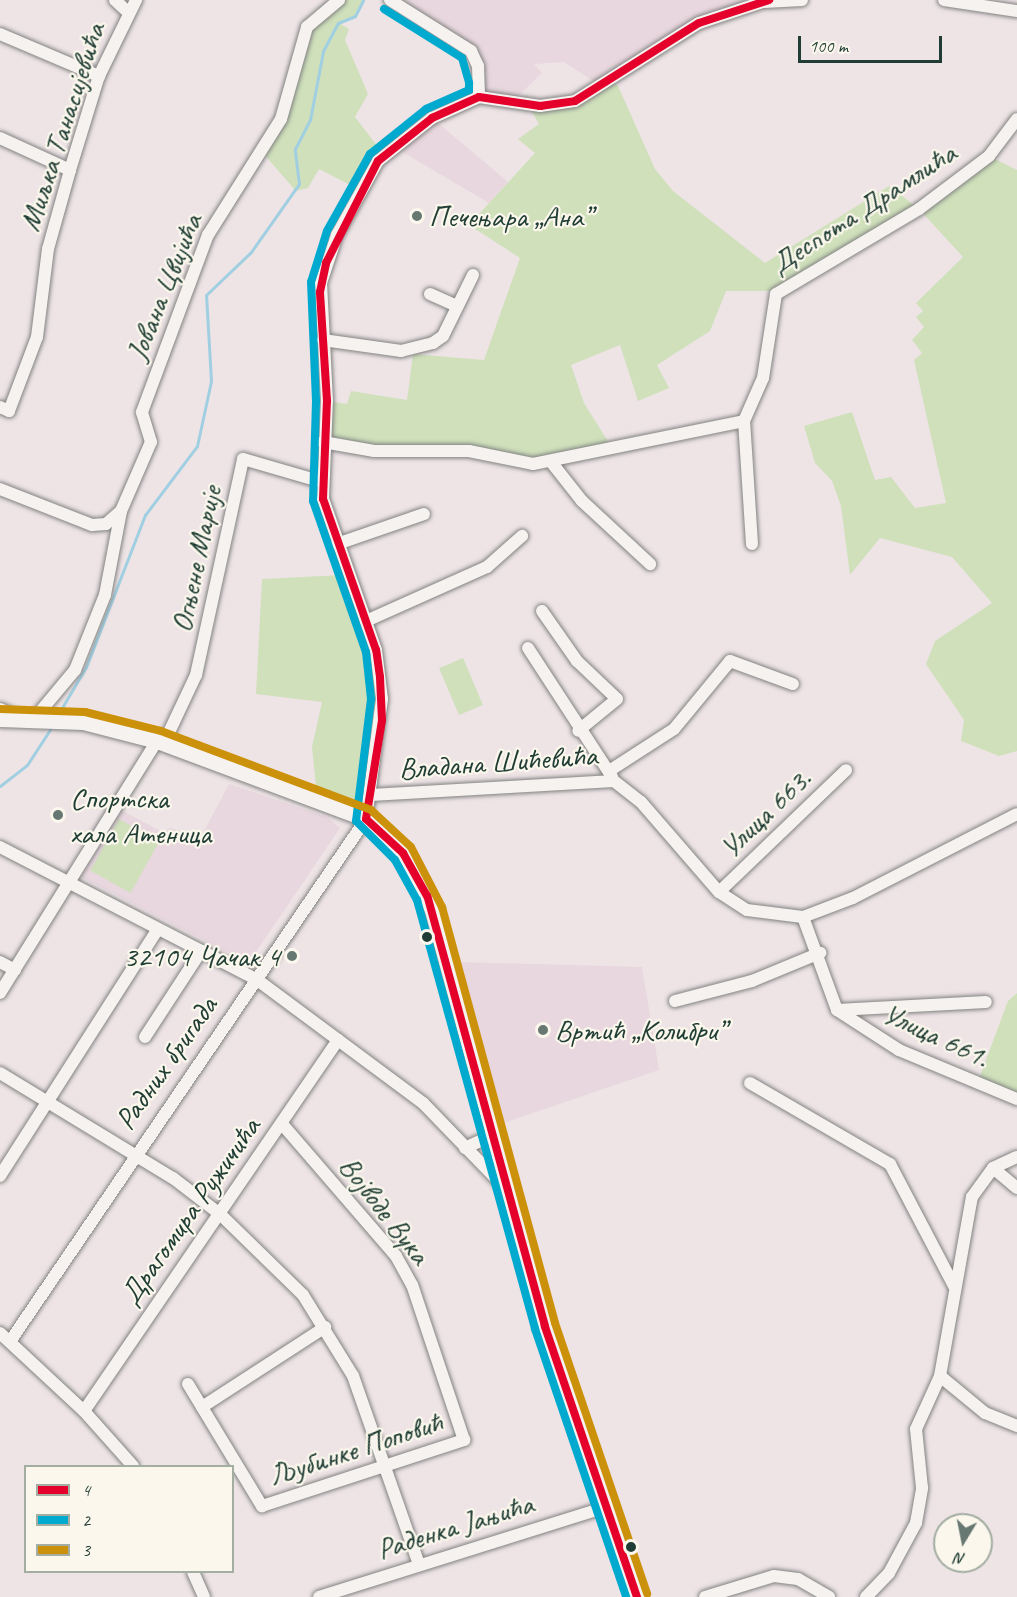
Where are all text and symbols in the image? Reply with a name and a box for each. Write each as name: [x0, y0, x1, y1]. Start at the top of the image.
street label: Миљка Танасијевића: [12, 20, 112, 234]
scale bar: [801, 24, 945, 62]
text: 100 m: [809, 35, 848, 57]
street label: Деспота Драмлића: [763, 135, 963, 281]
place label: Печењара „Ана”: [429, 198, 591, 234]
street label: Јована Цвијића: [119, 209, 209, 365]
marker: Печењара „Ана”: [410, 209, 424, 223]
street label: Огњене Марије: [163, 481, 229, 637]
street label: Владана Шићевића: [398, 737, 598, 787]
street label: Улица 663.: [712, 761, 818, 865]
place label: Спортска хала Атеница: [70, 780, 212, 850]
marker: Спортска хала Атеница: [51, 808, 65, 822]
unlabelled marker: [421, 931, 433, 943]
place label: 32104 Чачак 4: [123, 938, 280, 974]
marker: 32104 Чачак 4: [285, 949, 299, 963]
street label: Радних бригада: [107, 990, 225, 1136]
street label: Улица 661.: [877, 995, 995, 1075]
place label: Вртић „Колибри”: [555, 1012, 725, 1048]
marker: Вртић „Колибри”: [536, 1023, 550, 1037]
street label: Драгомира Ружичића: [111, 1109, 269, 1313]
street label: Војводе Вука: [332, 1149, 438, 1271]
street label: Љубинке Поповић: [263, 1404, 447, 1494]
legend: [24, 1465, 234, 1573]
text: 4: [82, 1479, 90, 1501]
street label: Раденка Јањића: [372, 1485, 538, 1567]
text: 2: [82, 1509, 90, 1531]
north arrow: [933, 1513, 993, 1573]
text: 3: [82, 1539, 90, 1561]
unlabelled marker: [625, 1541, 637, 1553]
text: N: [954, 1548, 967, 1569]

